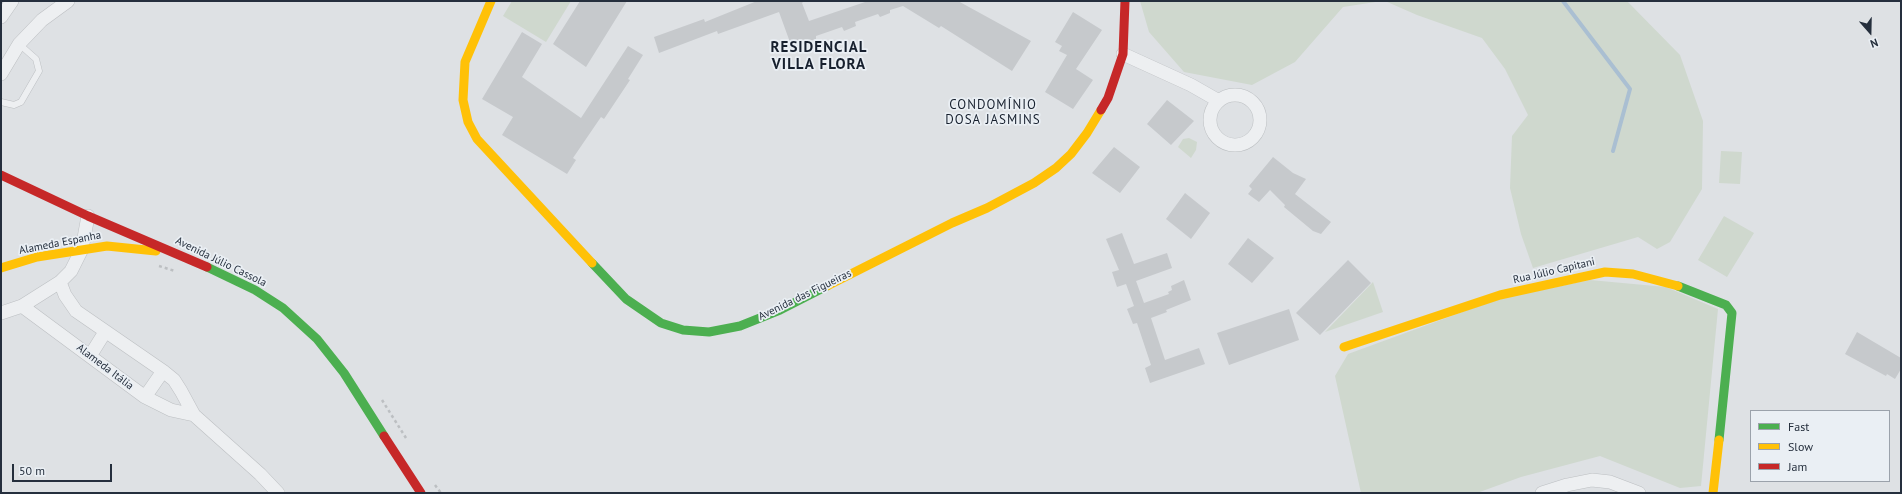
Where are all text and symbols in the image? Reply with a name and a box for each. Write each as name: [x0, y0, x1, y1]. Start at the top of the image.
north arrow: [1850, 12, 1890, 52]
text: N: [1868, 35, 1880, 51]
district label: RESIDENCIAL VILLA FLORA: [771, 39, 867, 74]
district label: CONDOMÍNIO DOSA JASMINS: [945, 97, 1041, 128]
street label: Alameda Espanha: [18, 229, 102, 257]
street label: Avenida Júlio Cassola: [173, 234, 269, 290]
street label: Rua Júlio Capitani: [1512, 255, 1596, 287]
street label: Avenida das Figueiras: [756, 267, 854, 323]
street label: Alameda Itália: [74, 341, 136, 393]
legend: [1750, 410, 1890, 482]
text: Fast: [1788, 419, 1809, 434]
text: Slow: [1788, 439, 1813, 454]
scale bar: [14, 456, 114, 482]
text: Jam: [1788, 459, 1807, 474]
text: 50 m: [19, 463, 45, 478]

